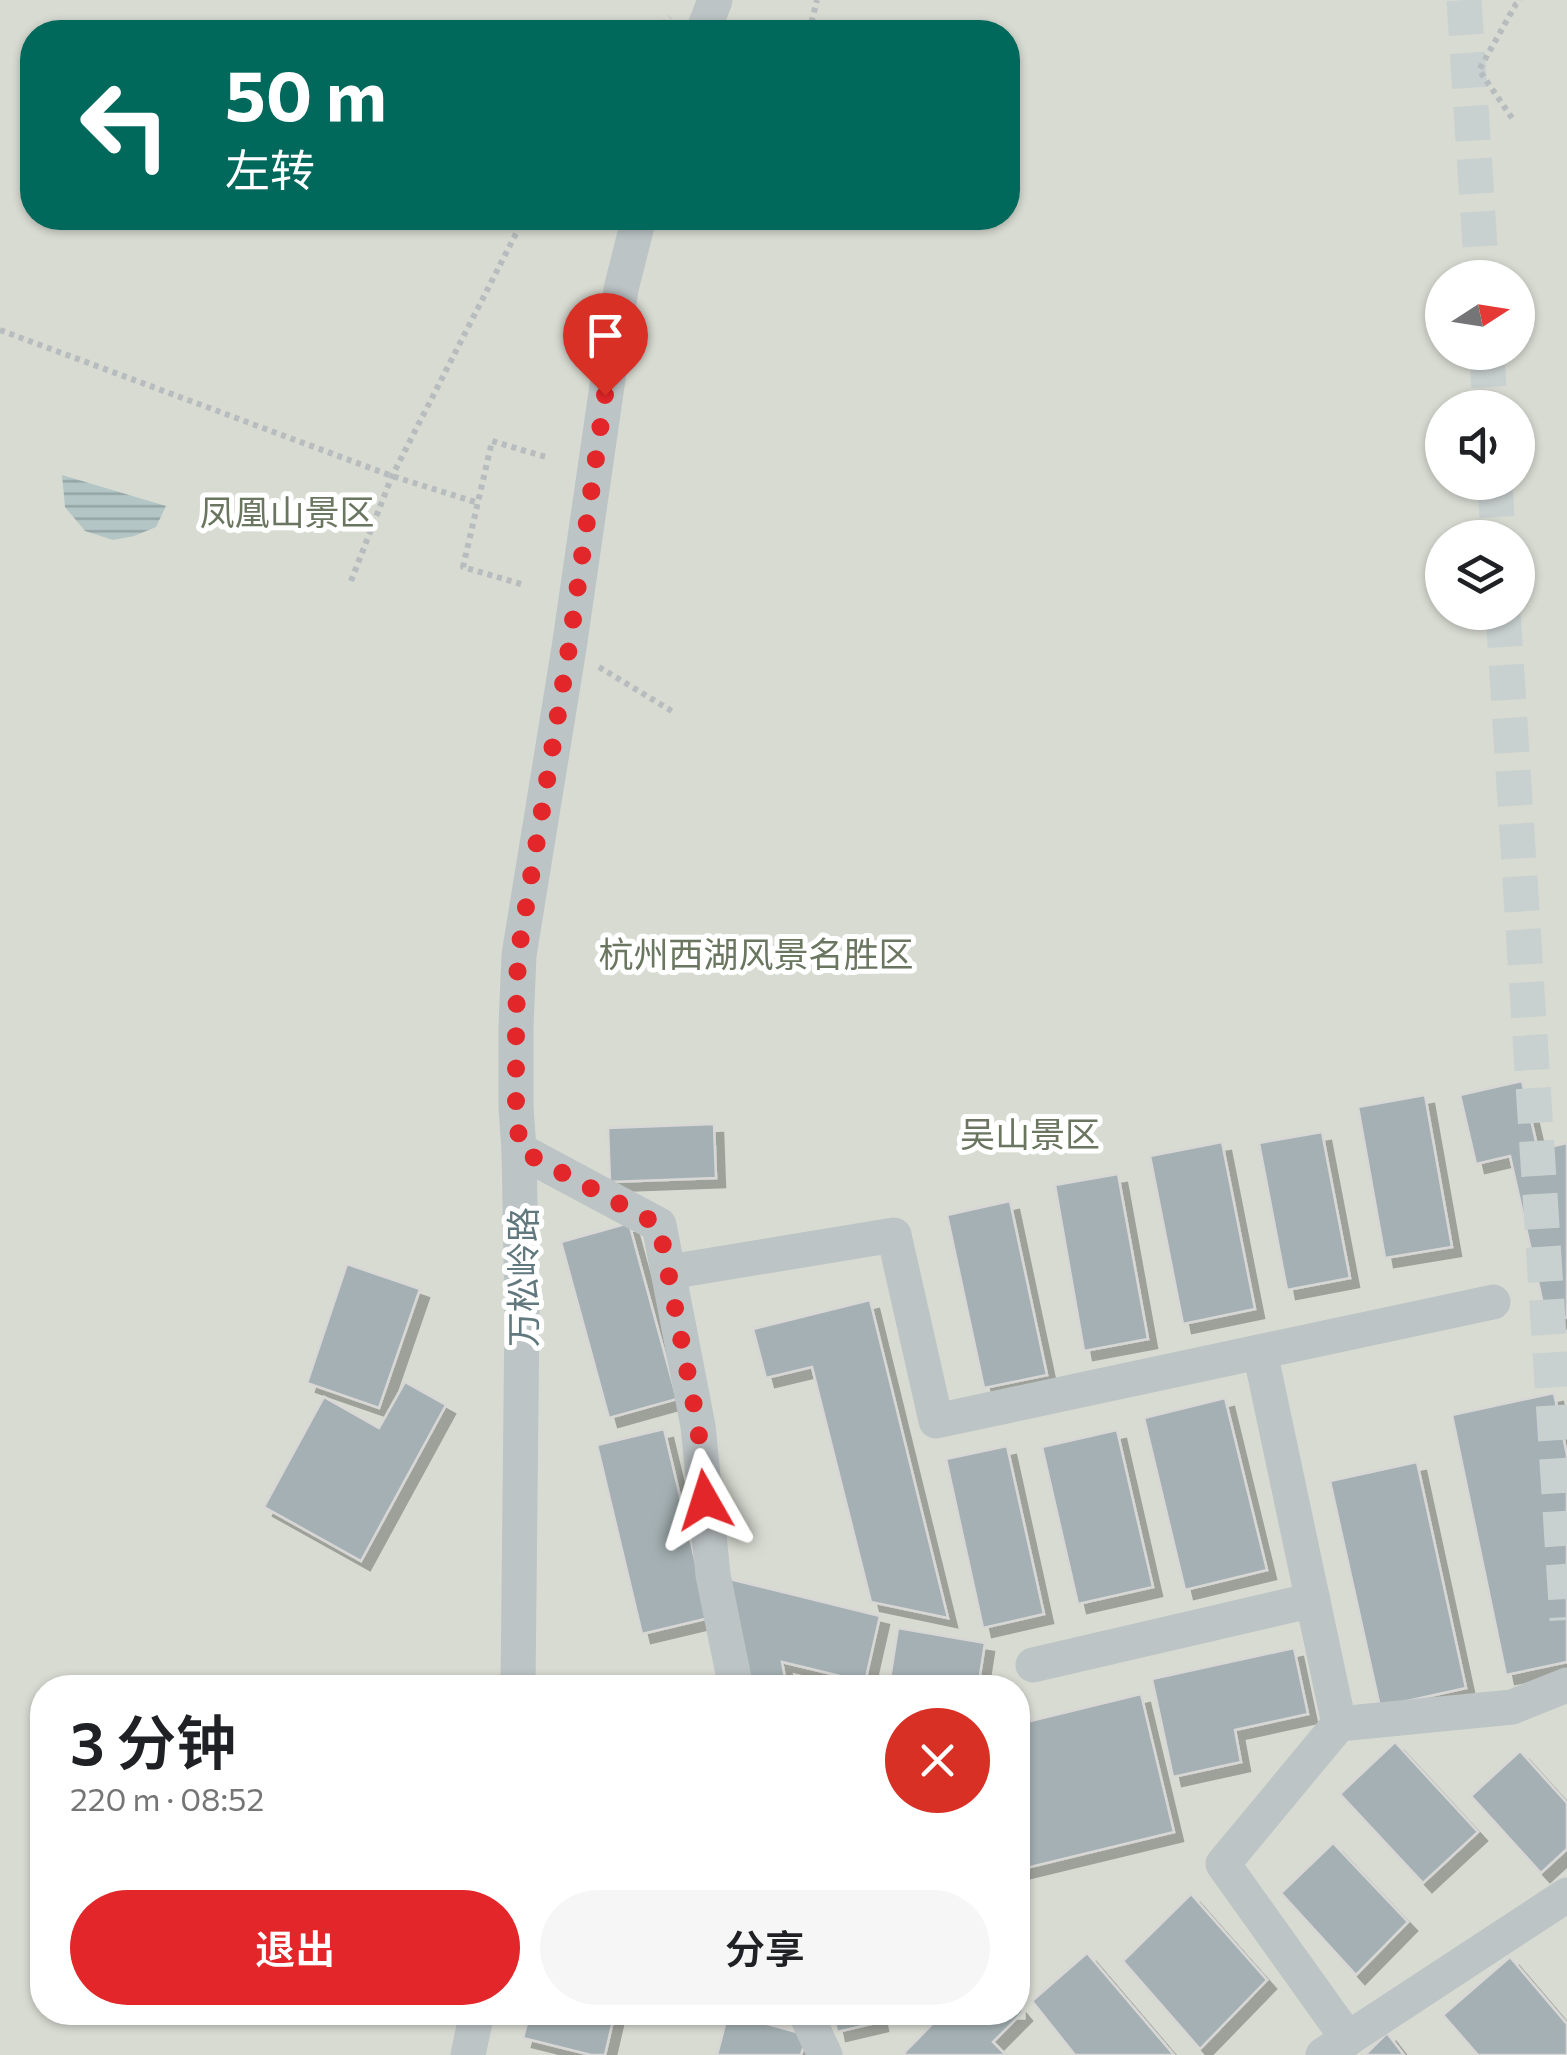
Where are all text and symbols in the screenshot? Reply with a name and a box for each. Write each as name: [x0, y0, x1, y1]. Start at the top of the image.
text: 50 m: [225, 50, 387, 135]
icon: left: [60, 60, 190, 190]
text: 左转: [225, 141, 315, 196]
north arrow: [1425, 260, 1535, 370]
map controls: [1425, 260, 1535, 630]
pin: [563, 293, 648, 396]
icon: arrive: [578, 308, 633, 363]
button: sound: [1425, 390, 1535, 500]
park label: 凤凰山景区: [199, 489, 375, 532]
button: layers: [1425, 520, 1535, 630]
park label: 杭州西湖风景名胜区: [598, 931, 914, 974]
park label: 吴山景区: [960, 1111, 1100, 1154]
street label: 万松岭路: [500, 1207, 543, 1347]
position arrow: [653, 1448, 757, 1552]
text: 3 分钟: [70, 1704, 236, 1777]
button: close: [885, 1708, 990, 1813]
text: 220 m · 08:52: [70, 1778, 264, 1818]
button: 退出: [70, 1890, 520, 2005]
button: 分享: [540, 1890, 990, 2005]

